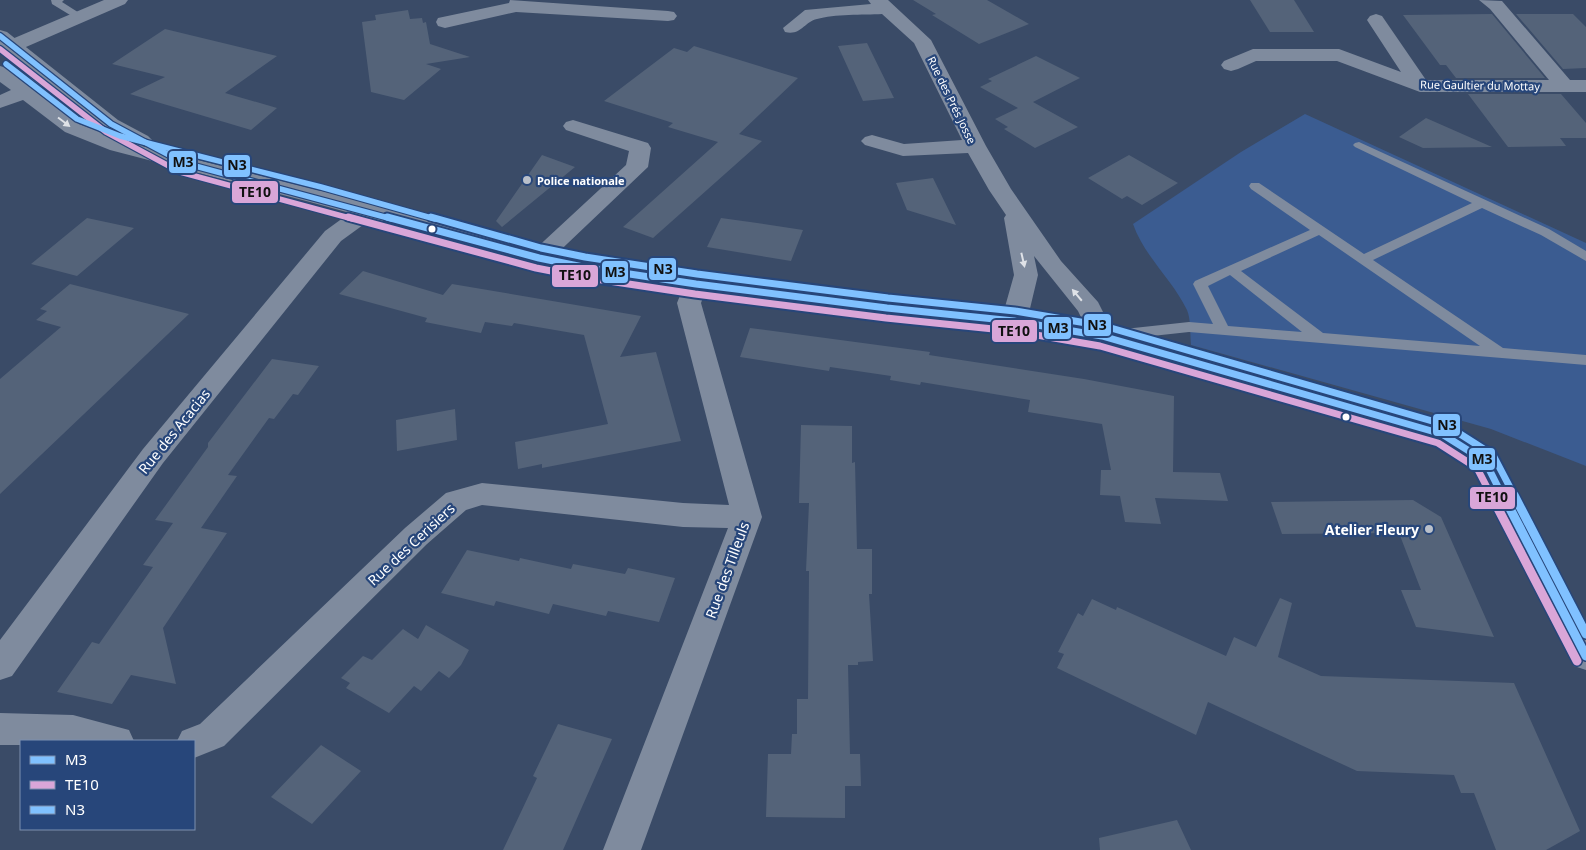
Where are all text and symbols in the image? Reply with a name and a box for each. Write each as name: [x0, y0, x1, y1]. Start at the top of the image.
street label: Rue des Prés Josse: [924, 54, 980, 146]
street label: Rue Gaultier du Mottay: [1420, 76, 1540, 94]
one-way arrow: [57, 116, 70, 127]
line badge: M3: [168, 150, 197, 174]
text: M3: [172, 152, 194, 171]
line badge: N3: [223, 154, 251, 178]
text: N3: [227, 155, 247, 174]
place label: Police nationale: [537, 173, 625, 188]
marker: Police nationale: [521, 174, 533, 186]
line badge: TE10: [231, 180, 279, 204]
text: TE10: [239, 182, 271, 201]
unlabelled marker: [427, 224, 437, 234]
one-way arrow: [1019, 252, 1027, 267]
line badge: N3: [648, 257, 677, 281]
text: N3: [653, 259, 673, 278]
line badge: M3: [601, 260, 629, 284]
text: M3: [604, 262, 626, 281]
line badge: TE10: [551, 264, 599, 288]
text: TE10: [559, 265, 591, 284]
one-way arrow: [1071, 289, 1083, 301]
line badge: N3: [1083, 313, 1112, 337]
text: N3: [1087, 315, 1107, 334]
line badge: M3: [1043, 316, 1072, 340]
text: M3: [1047, 318, 1069, 337]
line badge: TE10: [991, 319, 1038, 343]
text: TE10: [998, 321, 1030, 340]
street label: Rue des Acacias: [134, 384, 214, 477]
unlabelled marker: [1341, 412, 1351, 422]
line badge: N3: [1432, 413, 1461, 437]
text: N3: [1437, 415, 1457, 434]
line badge: M3: [1468, 447, 1496, 471]
text: M3: [1471, 449, 1493, 468]
line badge: TE10: [1469, 486, 1516, 510]
text: TE10: [1476, 487, 1508, 506]
street label: Rue des Cerisiers: [363, 498, 459, 589]
street label: Rue des Tilleuls: [701, 519, 753, 621]
place label: Atelier Fleury: [1325, 520, 1419, 539]
marker: Atelier Fleury: [1423, 523, 1435, 535]
legend: [20, 740, 195, 830]
text: M3: [65, 749, 87, 769]
text: TE10: [65, 774, 99, 794]
text: N3: [65, 799, 85, 819]

